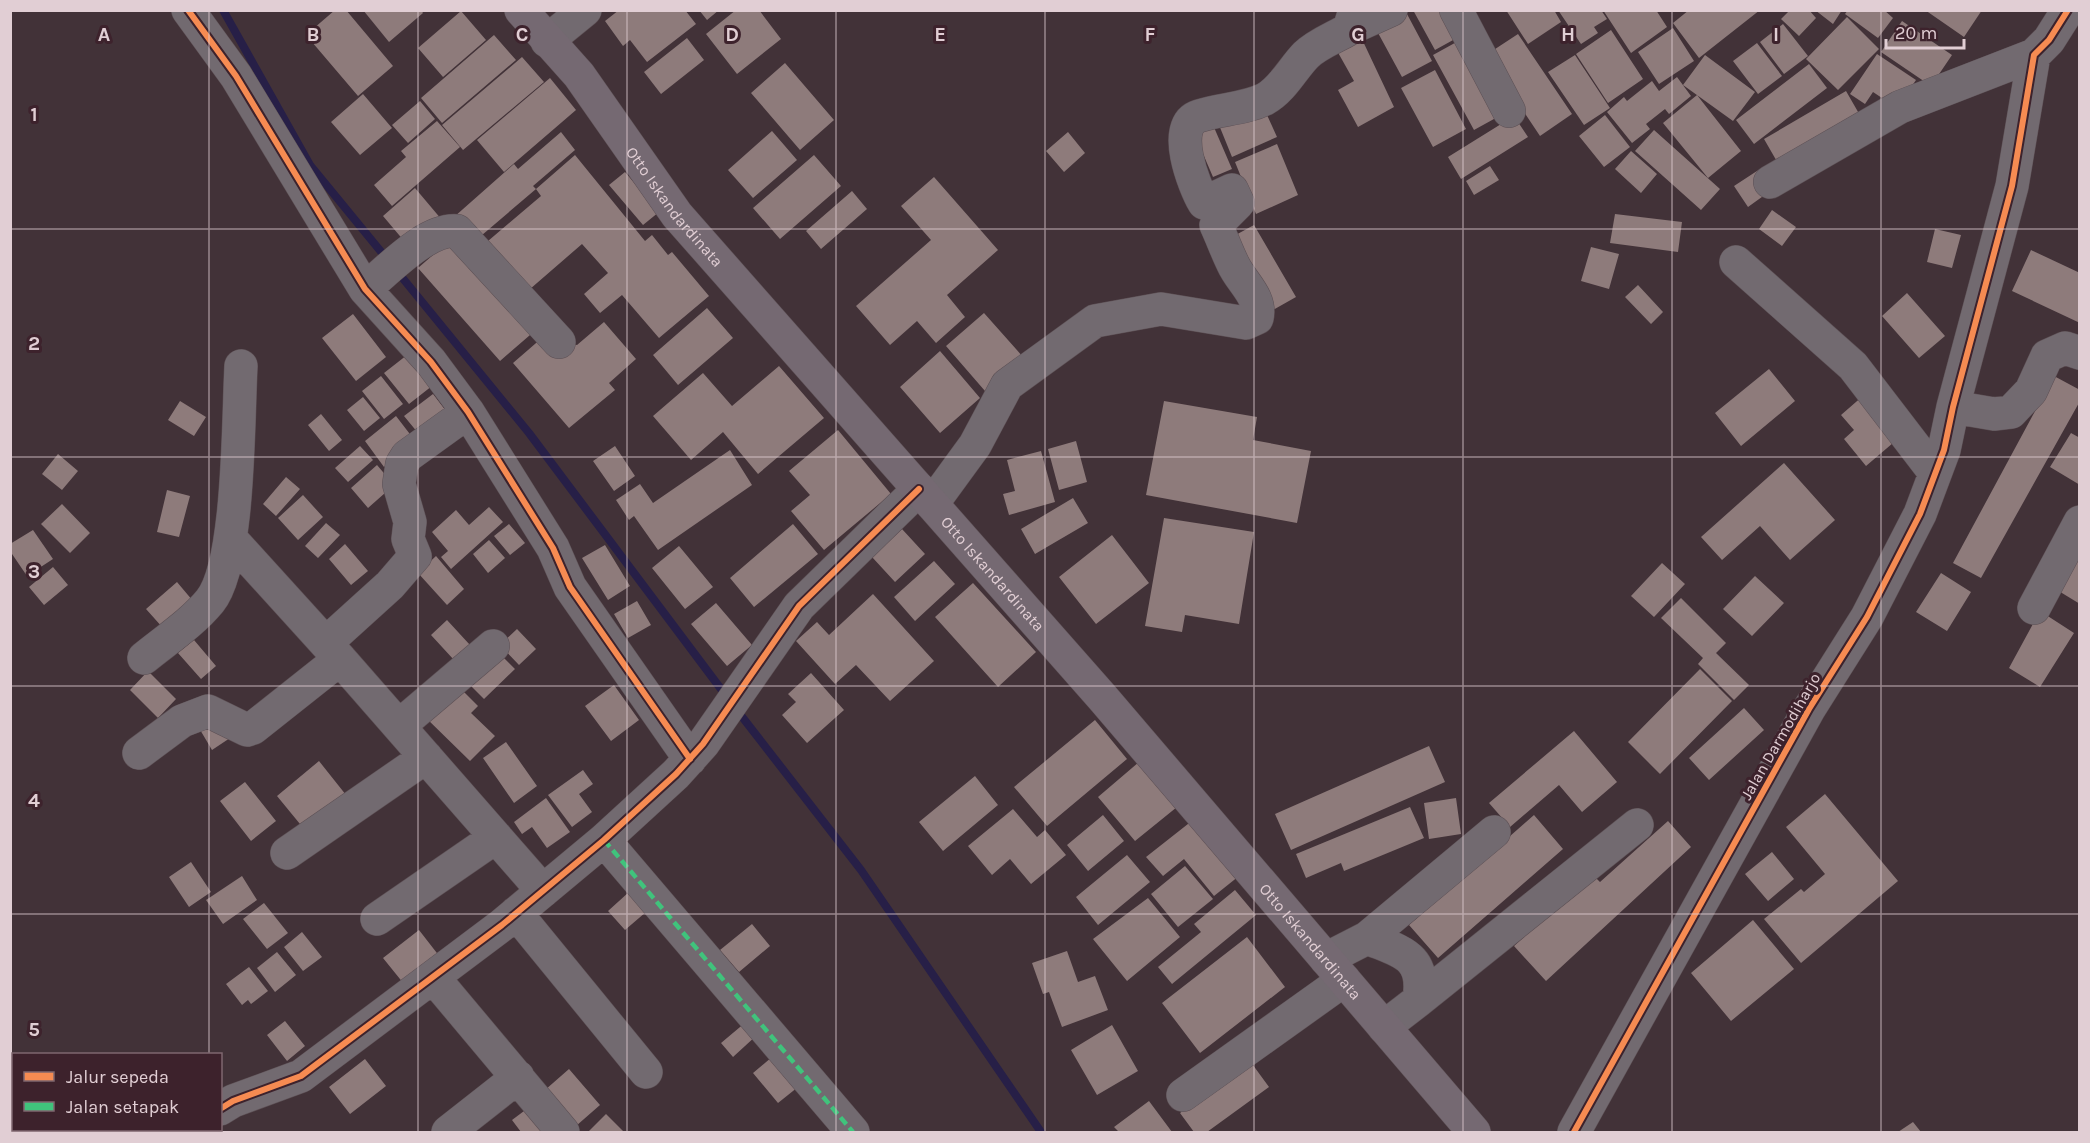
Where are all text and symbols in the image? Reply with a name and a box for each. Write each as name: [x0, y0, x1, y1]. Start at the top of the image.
scale bar: [1886, 12, 1964, 50]
text: 20 m: [1895, 22, 1937, 44]
text: A: [98, 23, 111, 46]
text: B: [307, 23, 319, 46]
text: C: [516, 23, 528, 46]
text: D: [725, 23, 739, 46]
text: E: [934, 23, 946, 46]
text: F: [1145, 23, 1156, 46]
text: G: [1351, 23, 1365, 46]
text: H: [1561, 23, 1575, 46]
text: I: [1773, 23, 1779, 46]
text: 1: [30, 103, 38, 126]
street label: Otto Iskandardinata: [622, 143, 727, 271]
text: 2: [28, 332, 40, 355]
street label: Otto Iskandardinata: [937, 512, 1048, 635]
text: 3: [28, 560, 40, 583]
street label: Jalan Darmodiharjo: [1736, 670, 1824, 803]
text: 4: [28, 789, 40, 812]
street label: Otto Iskandardinata: [1255, 880, 1365, 1004]
text: 5: [28, 1018, 40, 1041]
legend: [12, 1053, 222, 1131]
text: Jalur sepeda: [66, 1066, 169, 1088]
text: Jalan setapak: [66, 1096, 179, 1118]

